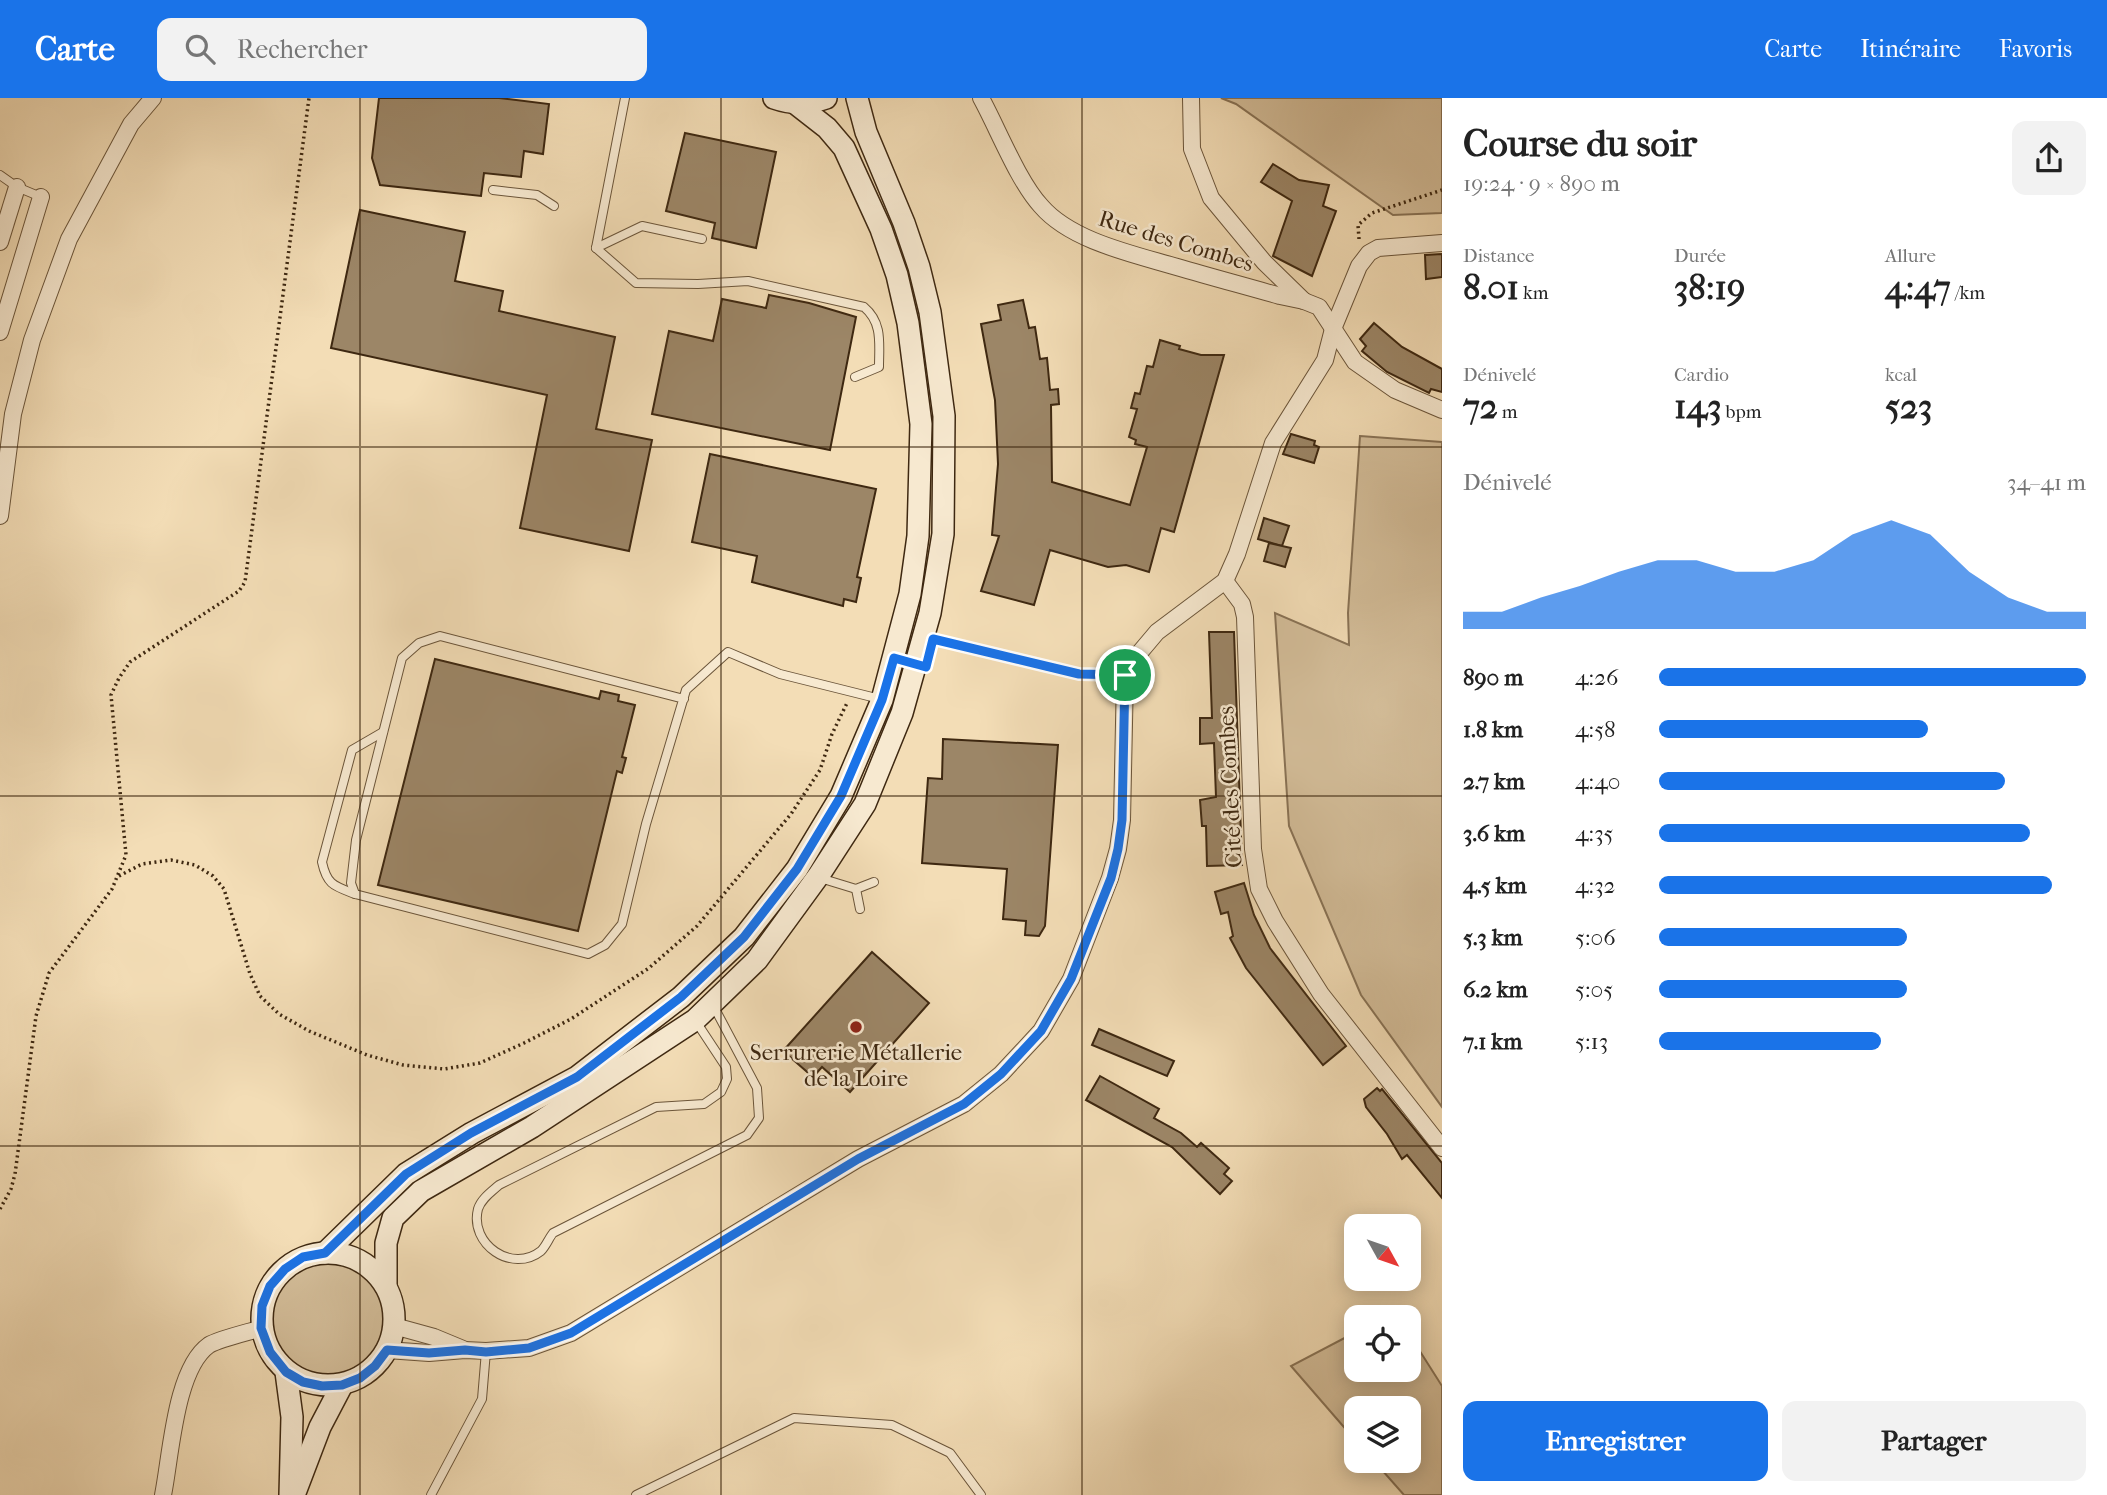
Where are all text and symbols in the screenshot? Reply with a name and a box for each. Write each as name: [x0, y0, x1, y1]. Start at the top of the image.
search box: [157, 18, 647, 81]
text: Carte: [35, 30, 115, 69]
icon: search: [181, 30, 219, 68]
text: Rechercher: [237, 34, 368, 65]
text: Carte: [1764, 35, 1822, 63]
text: Itinéraire: [1860, 35, 1961, 63]
text: Favoris: [1999, 35, 2072, 63]
text: Course du soir: [1463, 121, 1697, 166]
button: share: [2012, 121, 2086, 195]
text: 19:24 · 9 × 890 m: [1463, 170, 1620, 197]
street label: Rue des Combes: [1095, 205, 1257, 277]
text: Distance: [1463, 245, 1534, 267]
text: Durée: [1674, 245, 1726, 267]
text: Allure: [1885, 245, 1936, 267]
text: 8.01: [1463, 267, 1519, 308]
text: 38:19: [1674, 267, 1745, 308]
text: 4:47: [1885, 267, 1951, 308]
text: km: [1519, 282, 1549, 304]
text: /km: [1951, 282, 1985, 304]
text: Dénivelé: [1463, 364, 1536, 386]
text: Cardio: [1674, 364, 1729, 386]
text: kcal: [1885, 364, 1917, 386]
text: 72: [1463, 386, 1498, 427]
text: 143: [1674, 386, 1722, 427]
text: 523: [1885, 386, 1932, 427]
text: m: [1498, 401, 1518, 423]
text: bpm: [1722, 401, 1762, 423]
text: Dénivelé: [1463, 469, 1552, 496]
text: 34–41 m: [2007, 469, 2086, 496]
pin: [1095, 645, 1155, 705]
icon: arrive: [1106, 656, 1144, 694]
text: 890 m: [1463, 664, 1523, 691]
text: 4:26: [1575, 664, 1618, 691]
street label: Cité des Combes: [1212, 705, 1248, 869]
text: 1.8 km: [1463, 716, 1523, 743]
text: 4:58: [1575, 716, 1616, 743]
text: 2.7 km: [1463, 768, 1525, 795]
text: 4:40: [1575, 768, 1620, 795]
text: 3.6 km: [1463, 820, 1525, 847]
text: 4:35: [1575, 820, 1614, 847]
text: 4.5 km: [1463, 872, 1527, 899]
text: 4:32: [1575, 872, 1615, 899]
text: 5.3 km: [1463, 924, 1523, 951]
text: 5:06: [1575, 924, 1616, 951]
text: 6.2 km: [1463, 976, 1528, 1003]
text: 5:05: [1575, 976, 1613, 1003]
marker: Serrurerie Métallerie de la Loire: [848, 1019, 864, 1035]
text: 7.1 km: [1463, 1028, 1522, 1055]
text: 5:13: [1575, 1028, 1608, 1055]
place label: Serrurerie Métallerie de la Loire: [750, 1039, 962, 1092]
north arrow: [1344, 1214, 1421, 1292]
map controls: [1344, 1214, 1421, 1473]
button: locate: [1344, 1305, 1421, 1382]
button: layers: [1344, 1396, 1421, 1473]
button: Enregistrer: [1463, 1401, 1768, 1481]
button: Partager: [1782, 1401, 2086, 1481]

